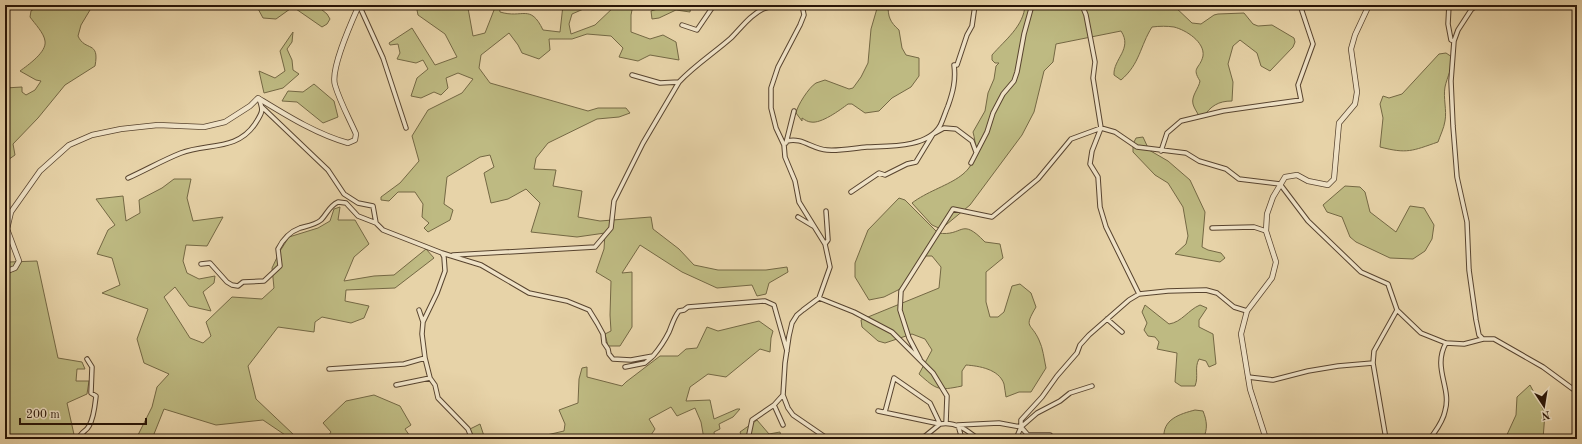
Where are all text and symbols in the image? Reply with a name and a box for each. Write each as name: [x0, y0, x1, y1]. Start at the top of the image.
north arrow: [1524, 386, 1564, 426]
scale bar: [20, 400, 146, 426]
text: N: [1540, 408, 1551, 421]
text: 200 m: [26, 409, 60, 421]

